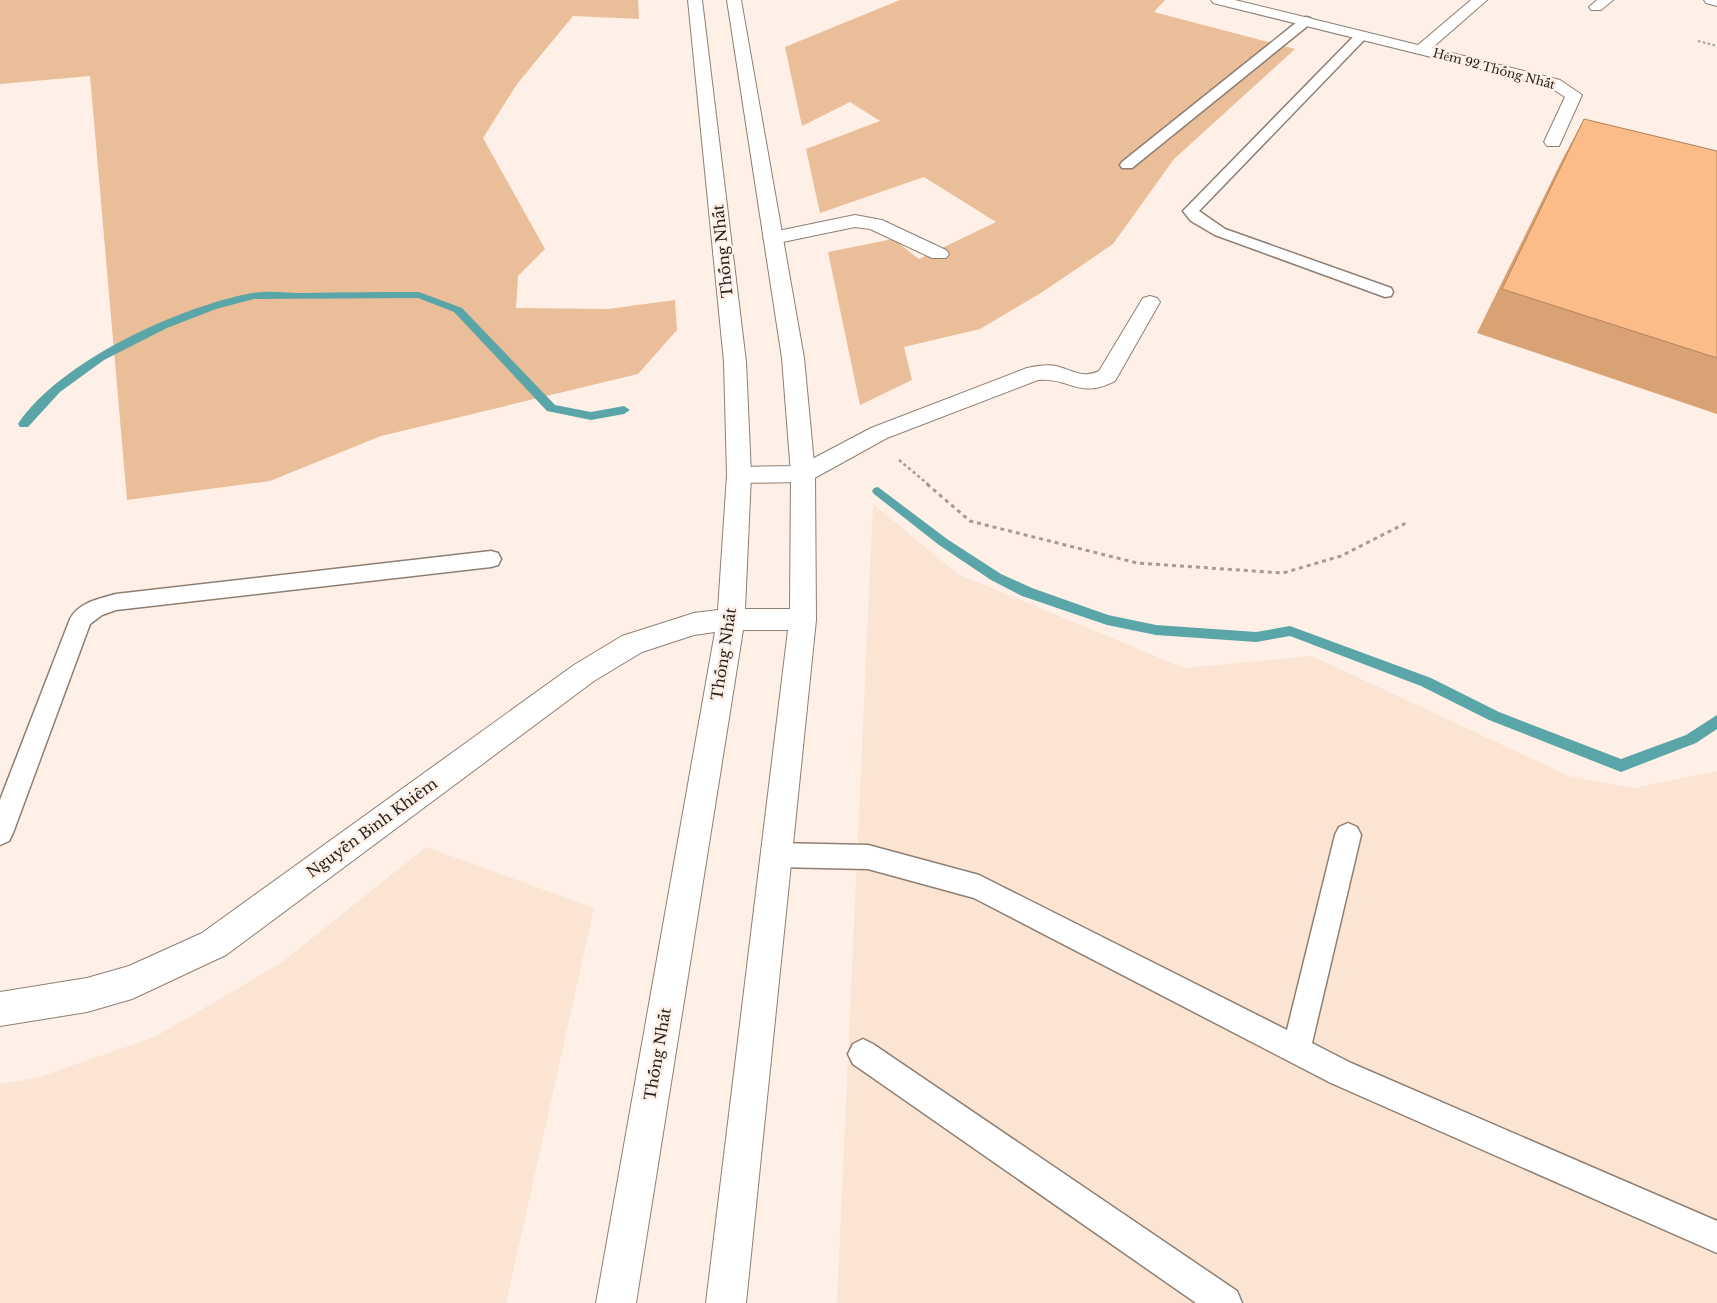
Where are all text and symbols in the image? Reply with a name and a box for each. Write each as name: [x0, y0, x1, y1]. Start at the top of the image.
street label: Hẻm 92 Thống Nhất: [1431, 45, 1557, 92]
street label: Thống Nhất: [708, 203, 737, 299]
street label: Thống Nhất: [707, 606, 740, 702]
street label: Nguyễn Bỉnh Khiêm: [303, 774, 441, 881]
street label: Thống Nhất: [640, 1006, 675, 1102]

